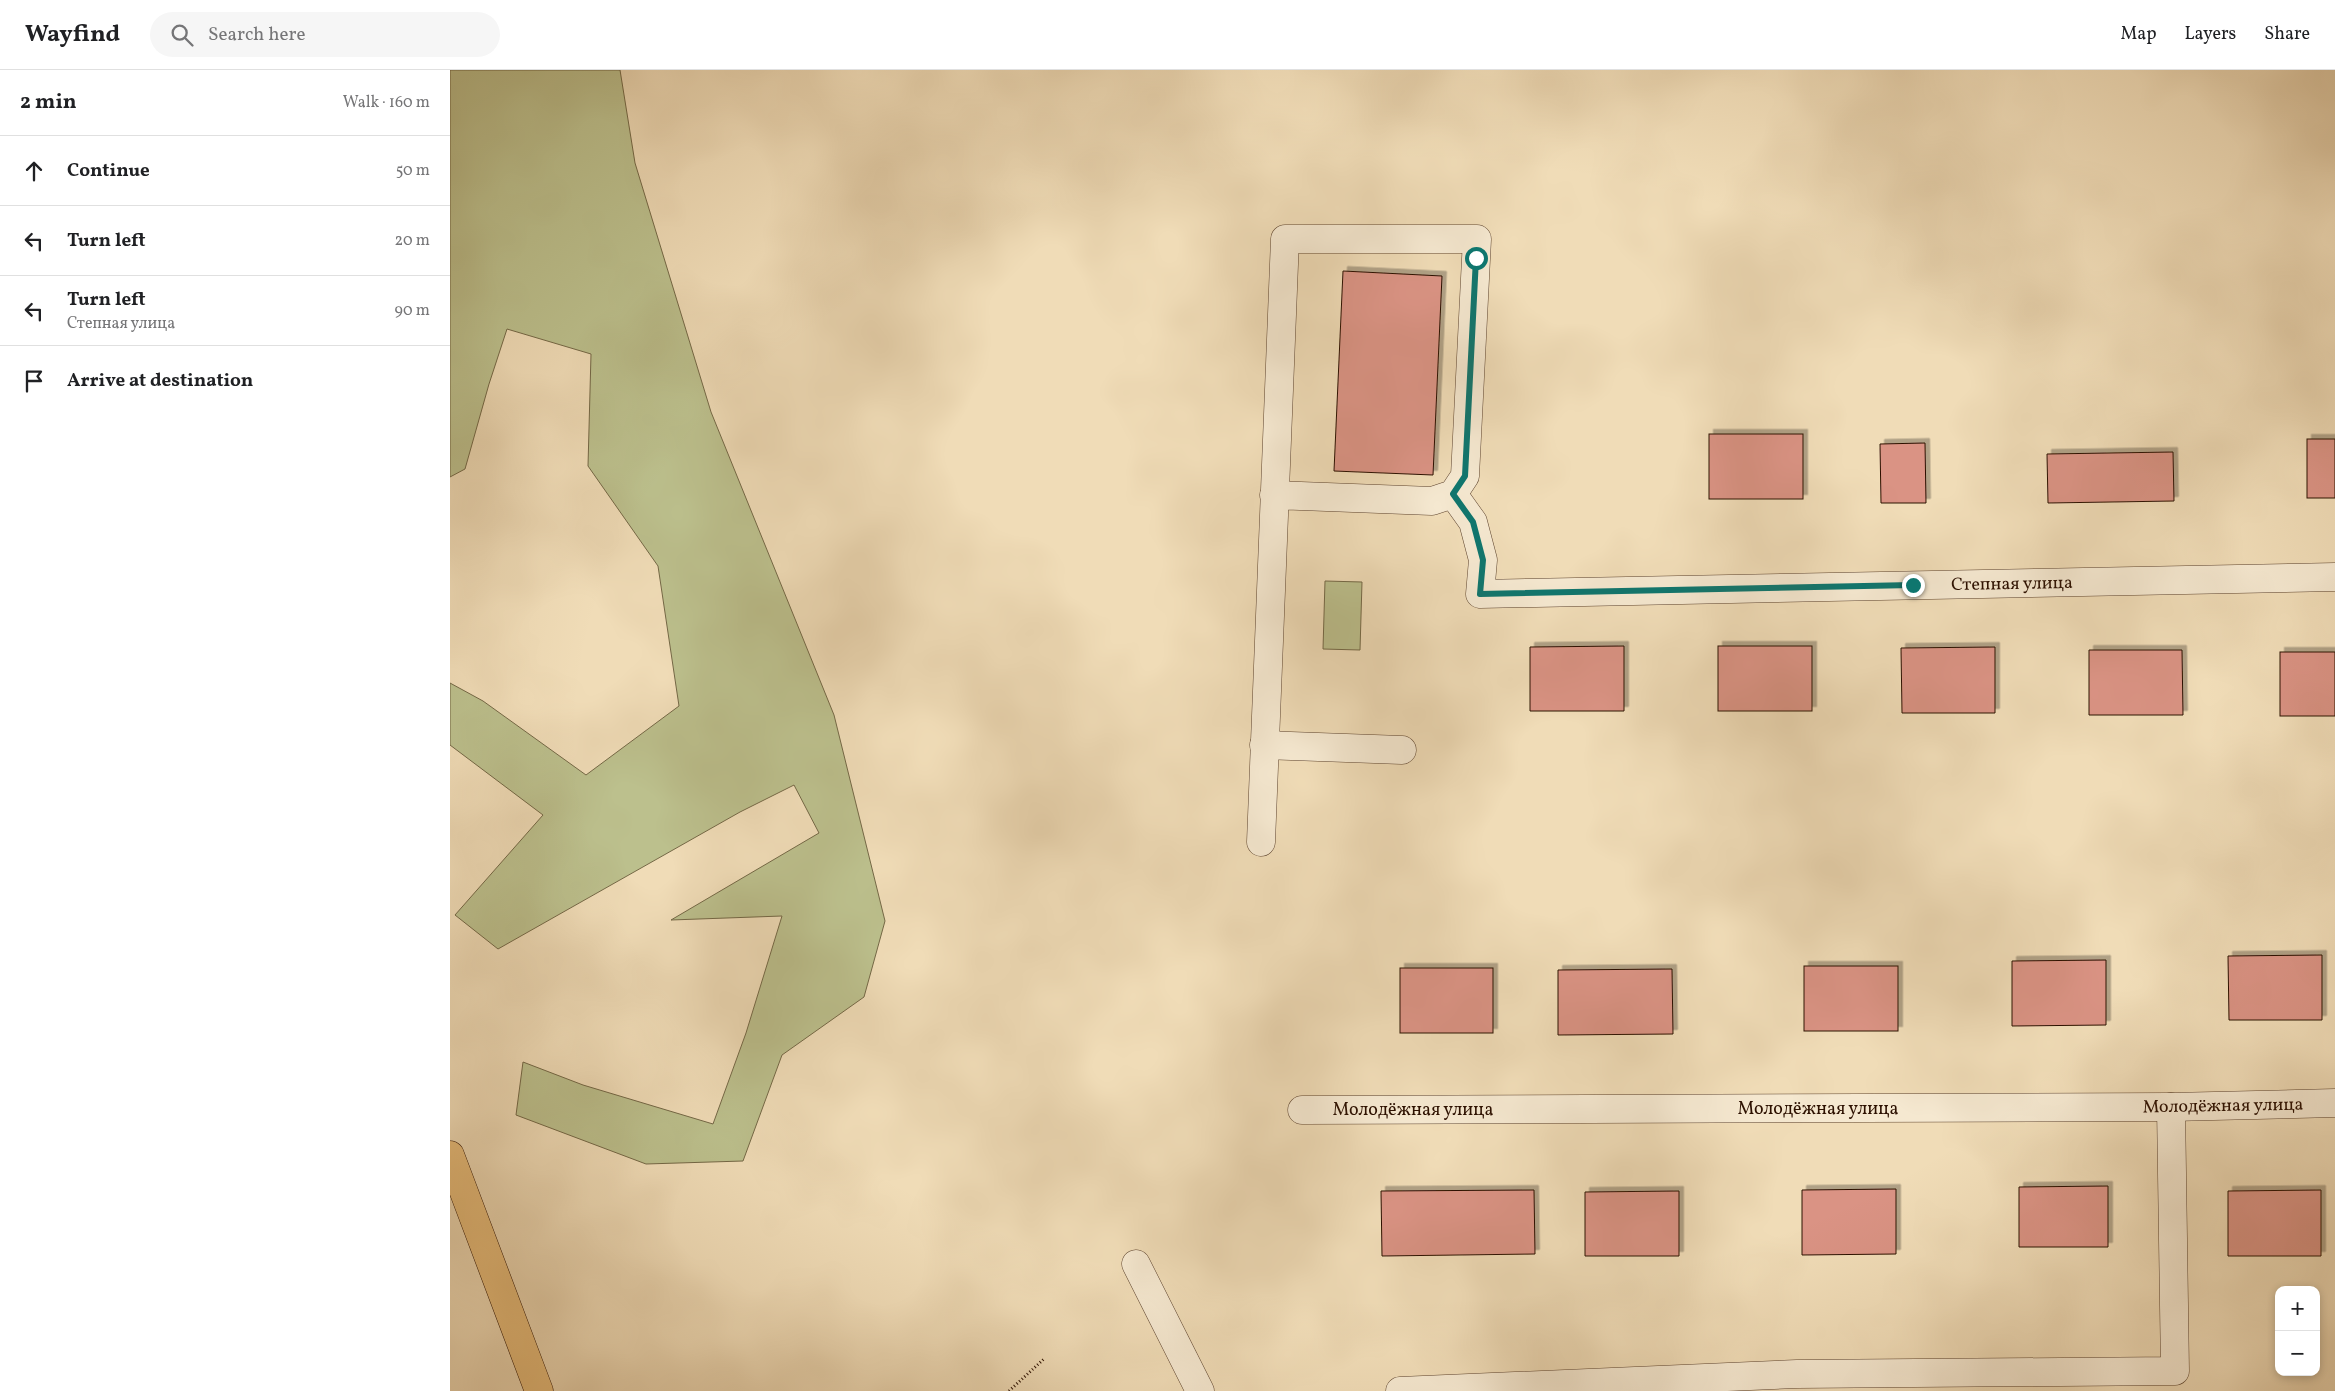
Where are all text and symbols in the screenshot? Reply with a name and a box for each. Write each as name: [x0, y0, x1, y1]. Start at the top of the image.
search box: [150, 12, 500, 57]
text: Wayfind: [25, 18, 120, 52]
icon: search: [168, 21, 196, 49]
text: Search here: [208, 22, 305, 48]
text: Map: [2120, 22, 2156, 47]
text: Layers: [2184, 22, 2236, 47]
text: Share: [2264, 22, 2310, 47]
text: 2 min: [20, 88, 77, 117]
text: Walk · 160 m: [343, 92, 430, 114]
icon: ahead: [20, 157, 48, 185]
text: Continue: [67, 158, 150, 184]
text: 50 m: [396, 160, 430, 182]
icon: left: [20, 227, 48, 255]
text: Turn left: [67, 228, 146, 254]
text: 20 m: [395, 230, 430, 252]
route start: [1465, 247, 1488, 270]
text: Turn left: [67, 287, 146, 313]
icon: left: [20, 297, 48, 325]
text: 90 m: [394, 300, 430, 322]
text: Степная улица: [67, 313, 175, 335]
icon: arrive: [20, 367, 48, 395]
text: Arrive at destination: [67, 368, 253, 394]
street label: Степная улица: [1951, 571, 2073, 598]
route end: [1902, 574, 1925, 597]
street label: Молодёжная улица: [2142, 1093, 2304, 1120]
street label: Молодёжная улица: [1738, 1097, 1898, 1122]
street label: Молодёжная улица: [1333, 1098, 1493, 1123]
map controls: [2275, 1286, 2320, 1376]
button: +: [2275, 1286, 2320, 1331]
button: −: [2275, 1331, 2320, 1376]

